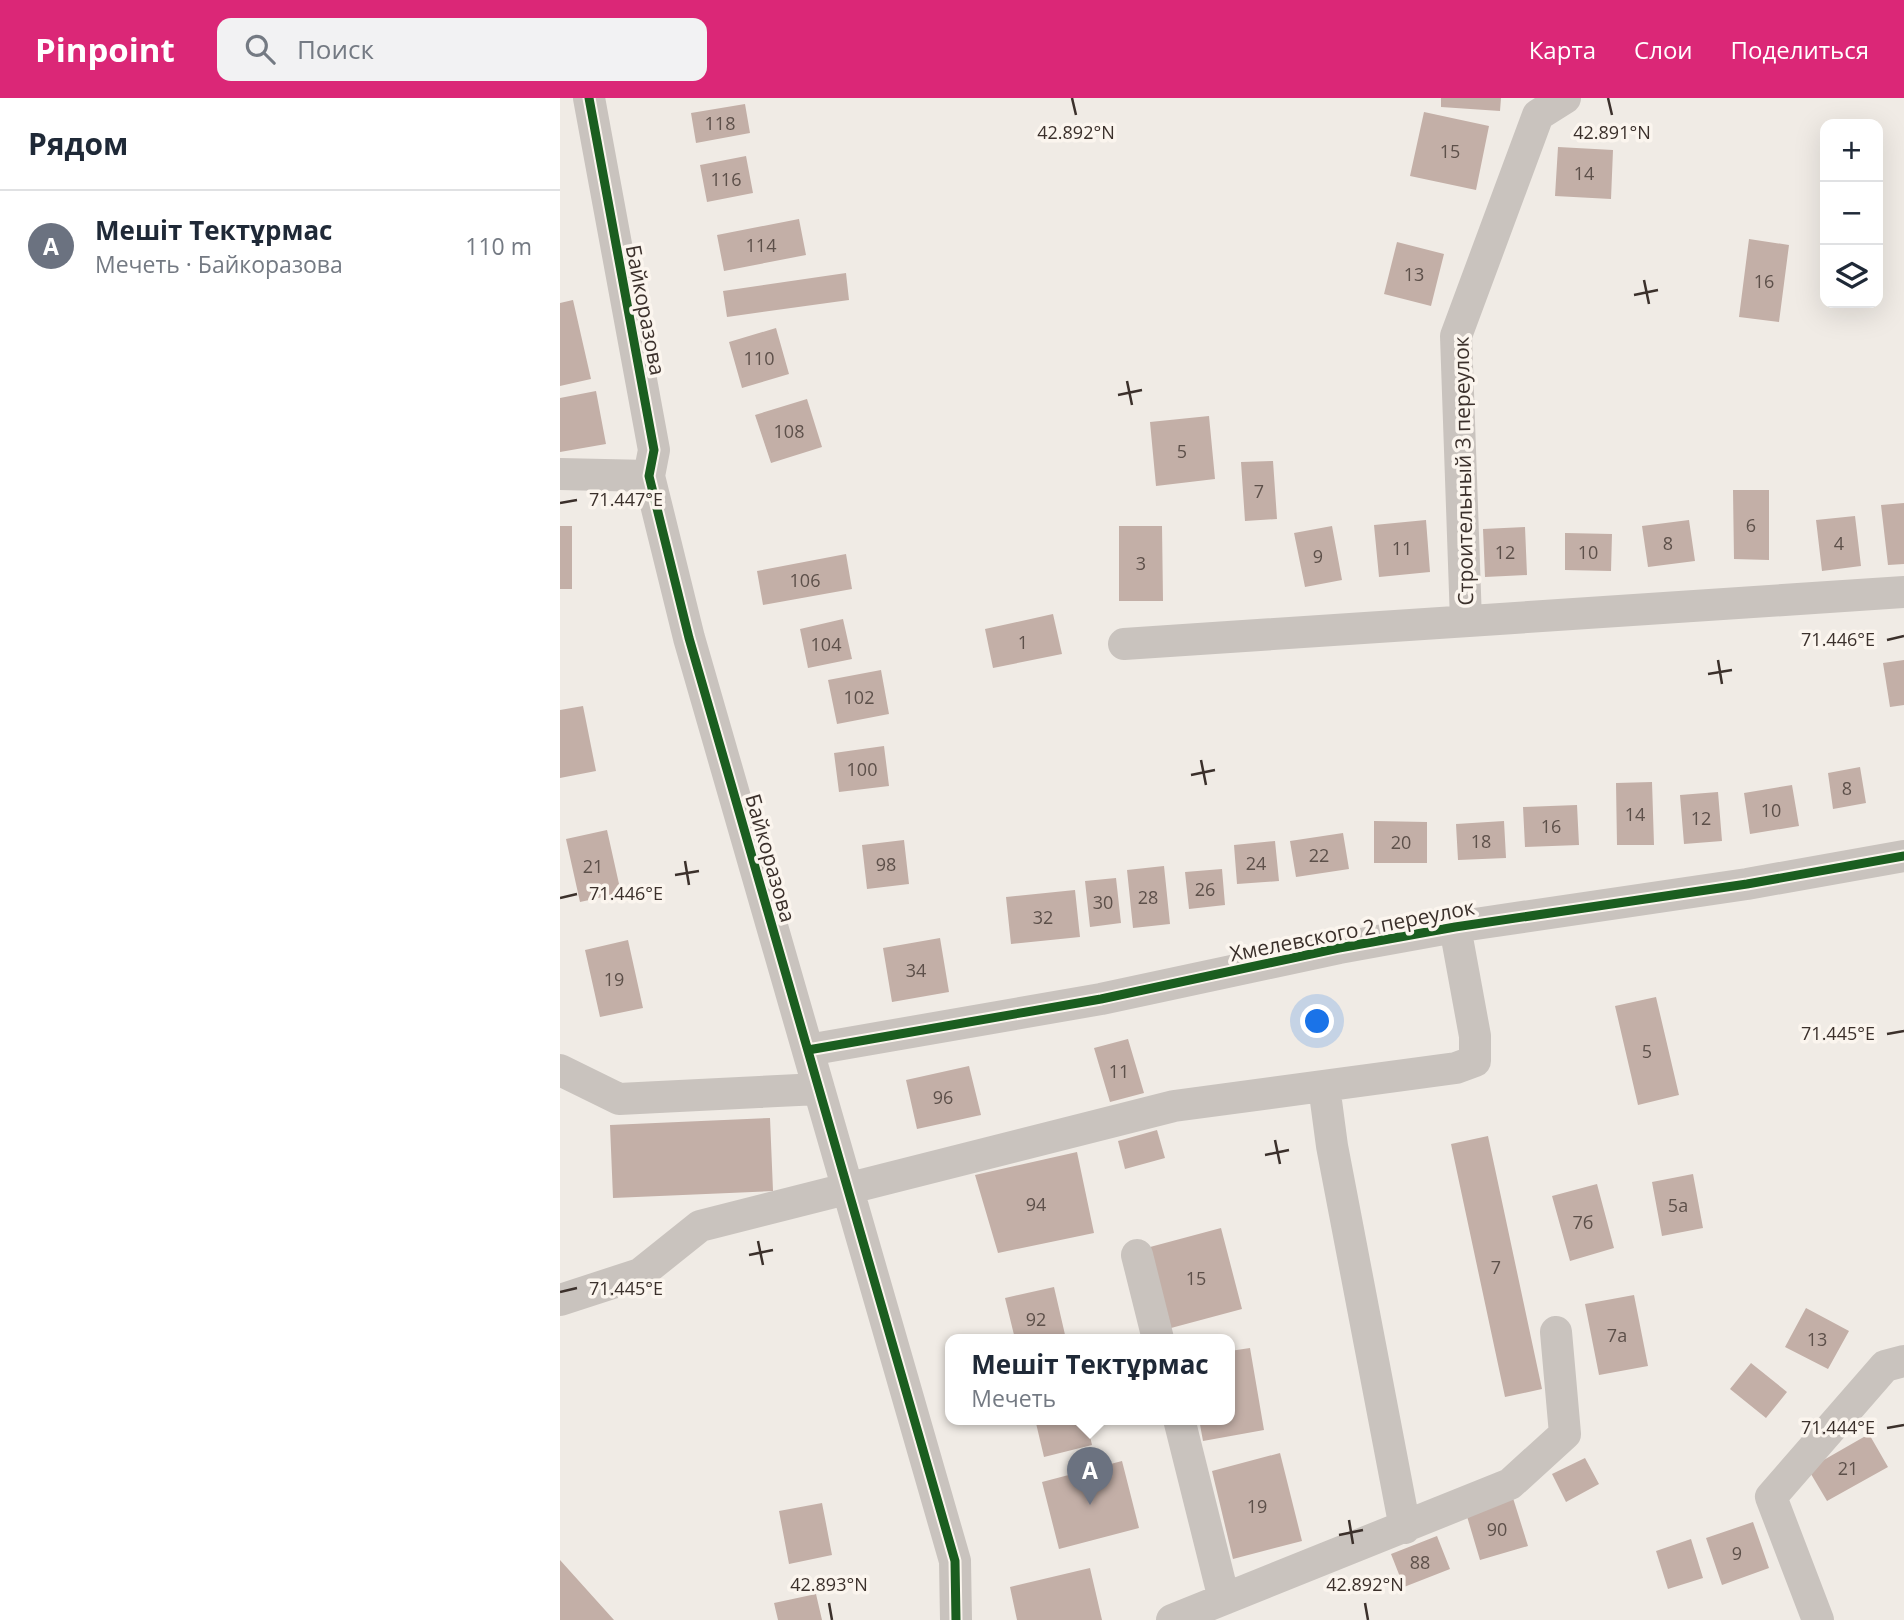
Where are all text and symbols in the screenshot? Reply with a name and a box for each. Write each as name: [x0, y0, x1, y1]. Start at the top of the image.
search box: [217, 18, 707, 81]
text: Pinpoint: [35, 27, 175, 72]
icon: search: [241, 30, 279, 68]
text: Поиск: [297, 31, 374, 67]
text: Карта: [1529, 33, 1596, 66]
text: Слои: [1634, 33, 1693, 66]
text: Поделиться: [1731, 33, 1869, 66]
house number: 118: [705, 111, 735, 135]
map controls: [1820, 119, 1883, 308]
button: +: [1820, 119, 1883, 182]
text: 42.892°N: [1037, 120, 1115, 144]
text: 42.891°N: [1573, 120, 1651, 144]
text: Рядом: [28, 123, 128, 164]
house number: 15: [1440, 139, 1460, 163]
house number: 14: [1574, 161, 1594, 185]
house number: 116: [711, 167, 741, 191]
button: −: [1820, 182, 1883, 245]
text: Мешіт Тектұрмас: [95, 212, 332, 248]
text: A: [43, 230, 59, 262]
text: 110 m: [465, 230, 532, 262]
house number: 114: [746, 233, 776, 257]
street label: Байкоразова: [620, 242, 672, 378]
button: layers: [1820, 245, 1883, 308]
text: Мечеть · Байкоразова: [95, 248, 343, 280]
house number: 13: [1404, 262, 1424, 286]
house number: 16: [1754, 269, 1774, 293]
street label: Строительный 3 переулок: [1447, 336, 1479, 606]
house number: 110: [744, 346, 774, 370]
house number: 108: [774, 419, 804, 443]
house number: 5: [1177, 439, 1187, 463]
house number: 7: [1254, 479, 1264, 503]
text: 71.447°E: [589, 487, 663, 511]
house number: 6: [1746, 513, 1756, 537]
house number: 8: [1663, 531, 1673, 555]
house number: 4: [1834, 531, 1844, 555]
house number: 11: [1392, 536, 1412, 560]
house number: 12: [1495, 540, 1515, 564]
house number: 10: [1578, 540, 1598, 564]
house number: 9: [1313, 544, 1323, 568]
house number: 3: [1136, 551, 1146, 575]
house number: 106: [790, 568, 820, 592]
text: 71.446°E: [1801, 627, 1875, 651]
house number: 1: [1018, 630, 1028, 654]
house number: 104: [811, 632, 841, 656]
house number: 102: [844, 685, 874, 709]
house number: 100: [847, 757, 877, 781]
house number: 8: [1842, 776, 1852, 800]
street label: Байкоразова: [739, 791, 803, 925]
house number: 10: [1761, 798, 1781, 822]
house number: 14: [1625, 802, 1645, 826]
house number: 12: [1691, 806, 1711, 830]
house number: 16: [1541, 814, 1561, 838]
house number: 18: [1471, 829, 1491, 853]
house number: 20: [1391, 830, 1411, 854]
house number: 22: [1309, 843, 1329, 867]
house number: 24: [1246, 851, 1266, 875]
house number: 98: [876, 852, 896, 876]
house number: 21: [583, 854, 603, 878]
house number: 26: [1195, 877, 1215, 901]
text: 71.446°E: [589, 881, 663, 905]
house number: 28: [1138, 885, 1158, 909]
house number: 30: [1093, 890, 1113, 914]
street label: Хмелевского 2 переулок: [1227, 892, 1477, 967]
house number: 32: [1033, 905, 1053, 929]
house number: 34: [906, 958, 926, 982]
house number: 19: [604, 967, 624, 991]
your location: [1300, 1004, 1334, 1038]
text: 71.445°E: [1801, 1021, 1875, 1045]
house number: 5: [1642, 1039, 1652, 1063]
house number: 11: [1109, 1059, 1129, 1083]
house number: 96: [933, 1085, 953, 1109]
house number: 94: [1026, 1192, 1046, 1216]
house number: 5а: [1668, 1193, 1688, 1217]
house number: 7б: [1573, 1210, 1594, 1234]
house number: 7: [1491, 1255, 1501, 1279]
house number: 15: [1186, 1266, 1206, 1290]
text: 71.445°E: [589, 1276, 663, 1300]
house number: 92: [1026, 1307, 1046, 1331]
house number: 7а: [1607, 1323, 1627, 1347]
house number: 13: [1807, 1327, 1827, 1351]
popup: [945, 1334, 1235, 1425]
text: Мешіт Тектұрмас: [971, 1346, 1209, 1382]
text: Мечеть: [971, 1382, 1056, 1414]
text: 71.444°E: [1801, 1415, 1875, 1439]
pin: A: [1067, 1447, 1113, 1505]
house number: 21: [1838, 1456, 1858, 1480]
house number: 19: [1247, 1494, 1267, 1518]
house number: 90: [1487, 1517, 1507, 1541]
house number: 9: [1732, 1541, 1742, 1565]
house number: 88: [1410, 1550, 1430, 1574]
text: 42.893°N: [790, 1572, 868, 1596]
text: 42.892°N: [1326, 1572, 1404, 1596]

